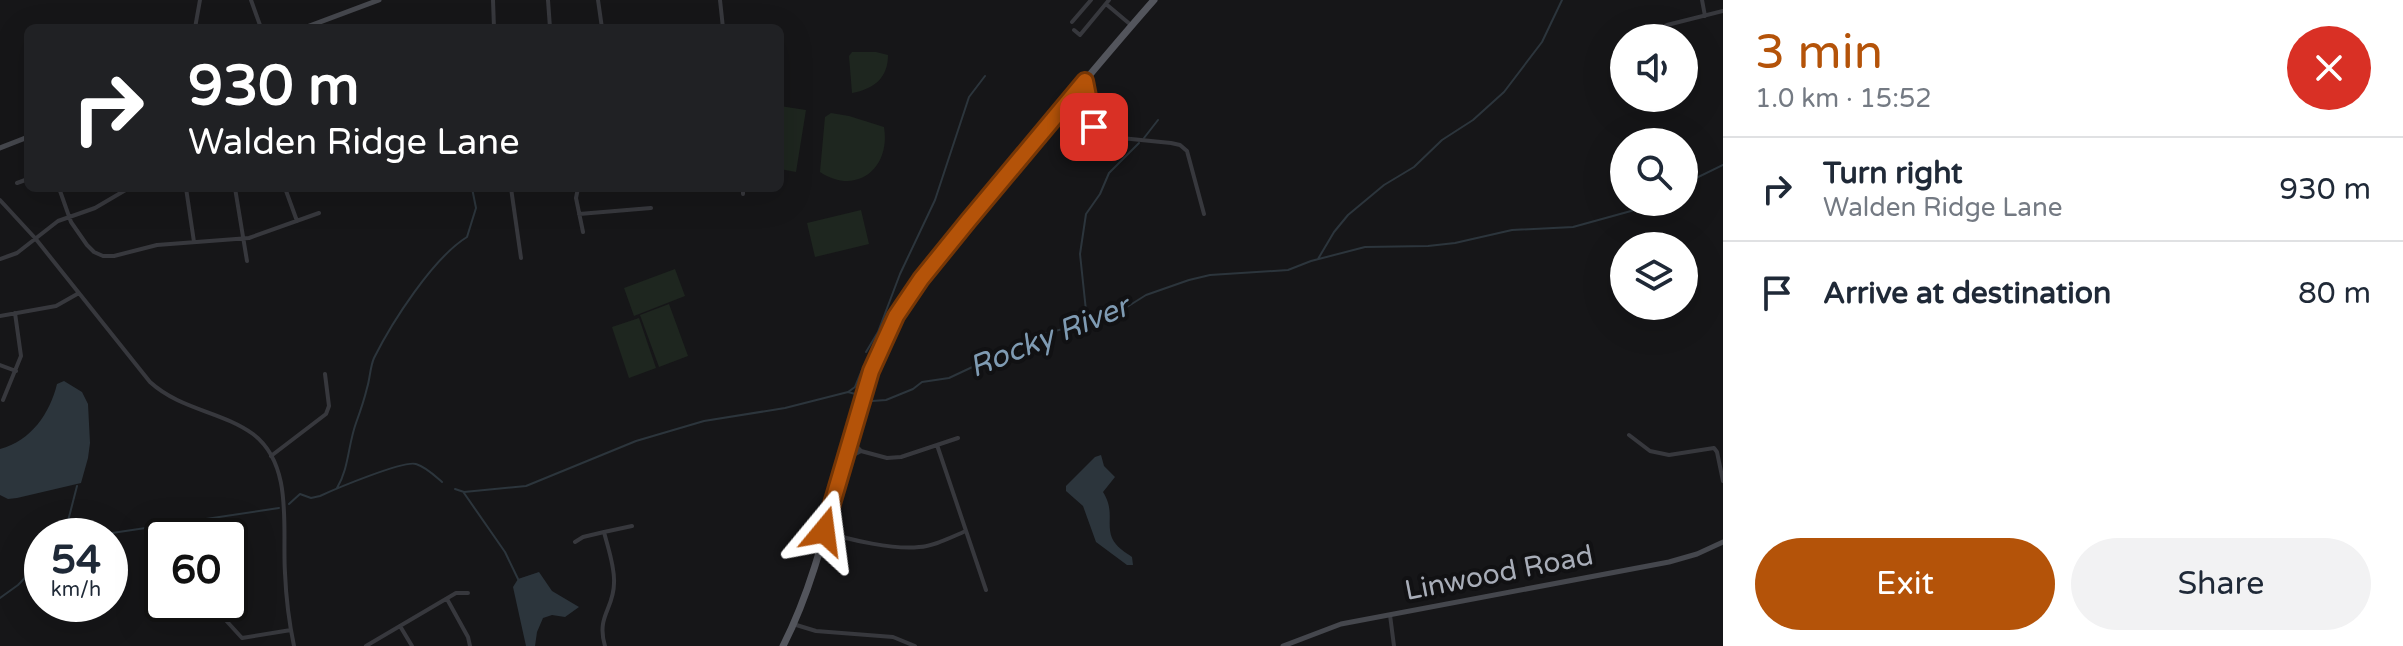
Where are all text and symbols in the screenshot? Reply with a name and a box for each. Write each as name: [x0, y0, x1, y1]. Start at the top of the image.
map controls: [1610, 24, 1698, 320]
button: sound: [1610, 24, 1698, 112]
text: 3 min: [1755, 24, 1883, 82]
button: close: [2287, 26, 2371, 110]
text: 930 m: [188, 53, 359, 120]
icon: right: [56, 56, 160, 160]
text: 1.0 km · 15:52: [1755, 83, 1932, 114]
pin: [1060, 93, 1128, 161]
icon: arrive: [1072, 105, 1116, 149]
text: Walden Ridge Lane: [188, 121, 520, 164]
button: search: [1610, 128, 1698, 216]
text: Turn right: [1823, 155, 1963, 192]
icon: right: [1755, 167, 1799, 211]
text: 930 m: [2279, 171, 2371, 208]
text: Walden Ridge Lane: [1823, 192, 2062, 223]
button: layers: [1610, 232, 1698, 320]
icon: arrive: [1755, 271, 1799, 315]
text: Arrive at destination: [1823, 275, 2111, 312]
text: 80 m: [2298, 275, 2371, 312]
water label: Rocky River: [964, 287, 1137, 386]
position arrow: [782, 489, 866, 573]
speed limit sign: 60: [144, 518, 248, 622]
text: 54: [51, 536, 101, 584]
street label: Linwood Road: [1402, 538, 1596, 608]
button: Exit: [1755, 538, 2055, 630]
button: Share: [2071, 538, 2371, 630]
text: km/h: [51, 578, 101, 602]

